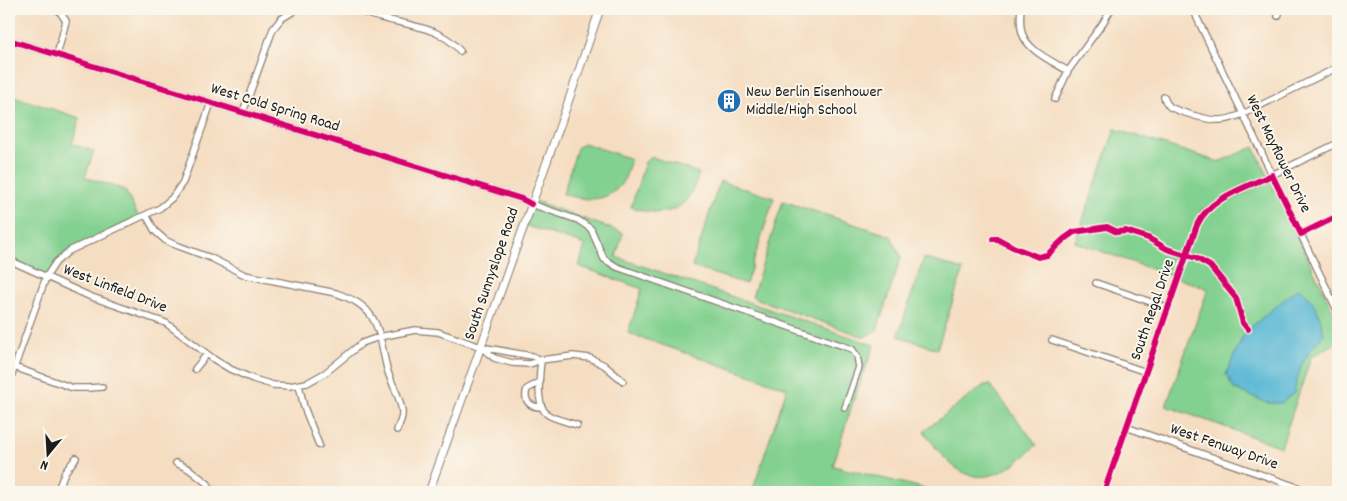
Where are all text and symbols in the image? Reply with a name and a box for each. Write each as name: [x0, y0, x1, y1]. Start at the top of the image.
street label: West Cold Spring Road: [208, 77, 342, 139]
place label: New Berlin Eisenhower Middle/High School: [746, 81, 882, 122]
building icon: New Berlin Eisenhower Middle/High School: [716, 88, 742, 114]
street label: West Mayflower Drive: [1239, 91, 1317, 217]
street label: South Sunnyslope Road: [459, 205, 525, 343]
street label: South Regal Drive: [1125, 256, 1181, 364]
street label: West Linfield Drive: [60, 259, 170, 319]
street label: West Fenway Drive: [1167, 418, 1281, 476]
north arrow: [22, 428, 72, 478]
text: N: [38, 454, 51, 475]

